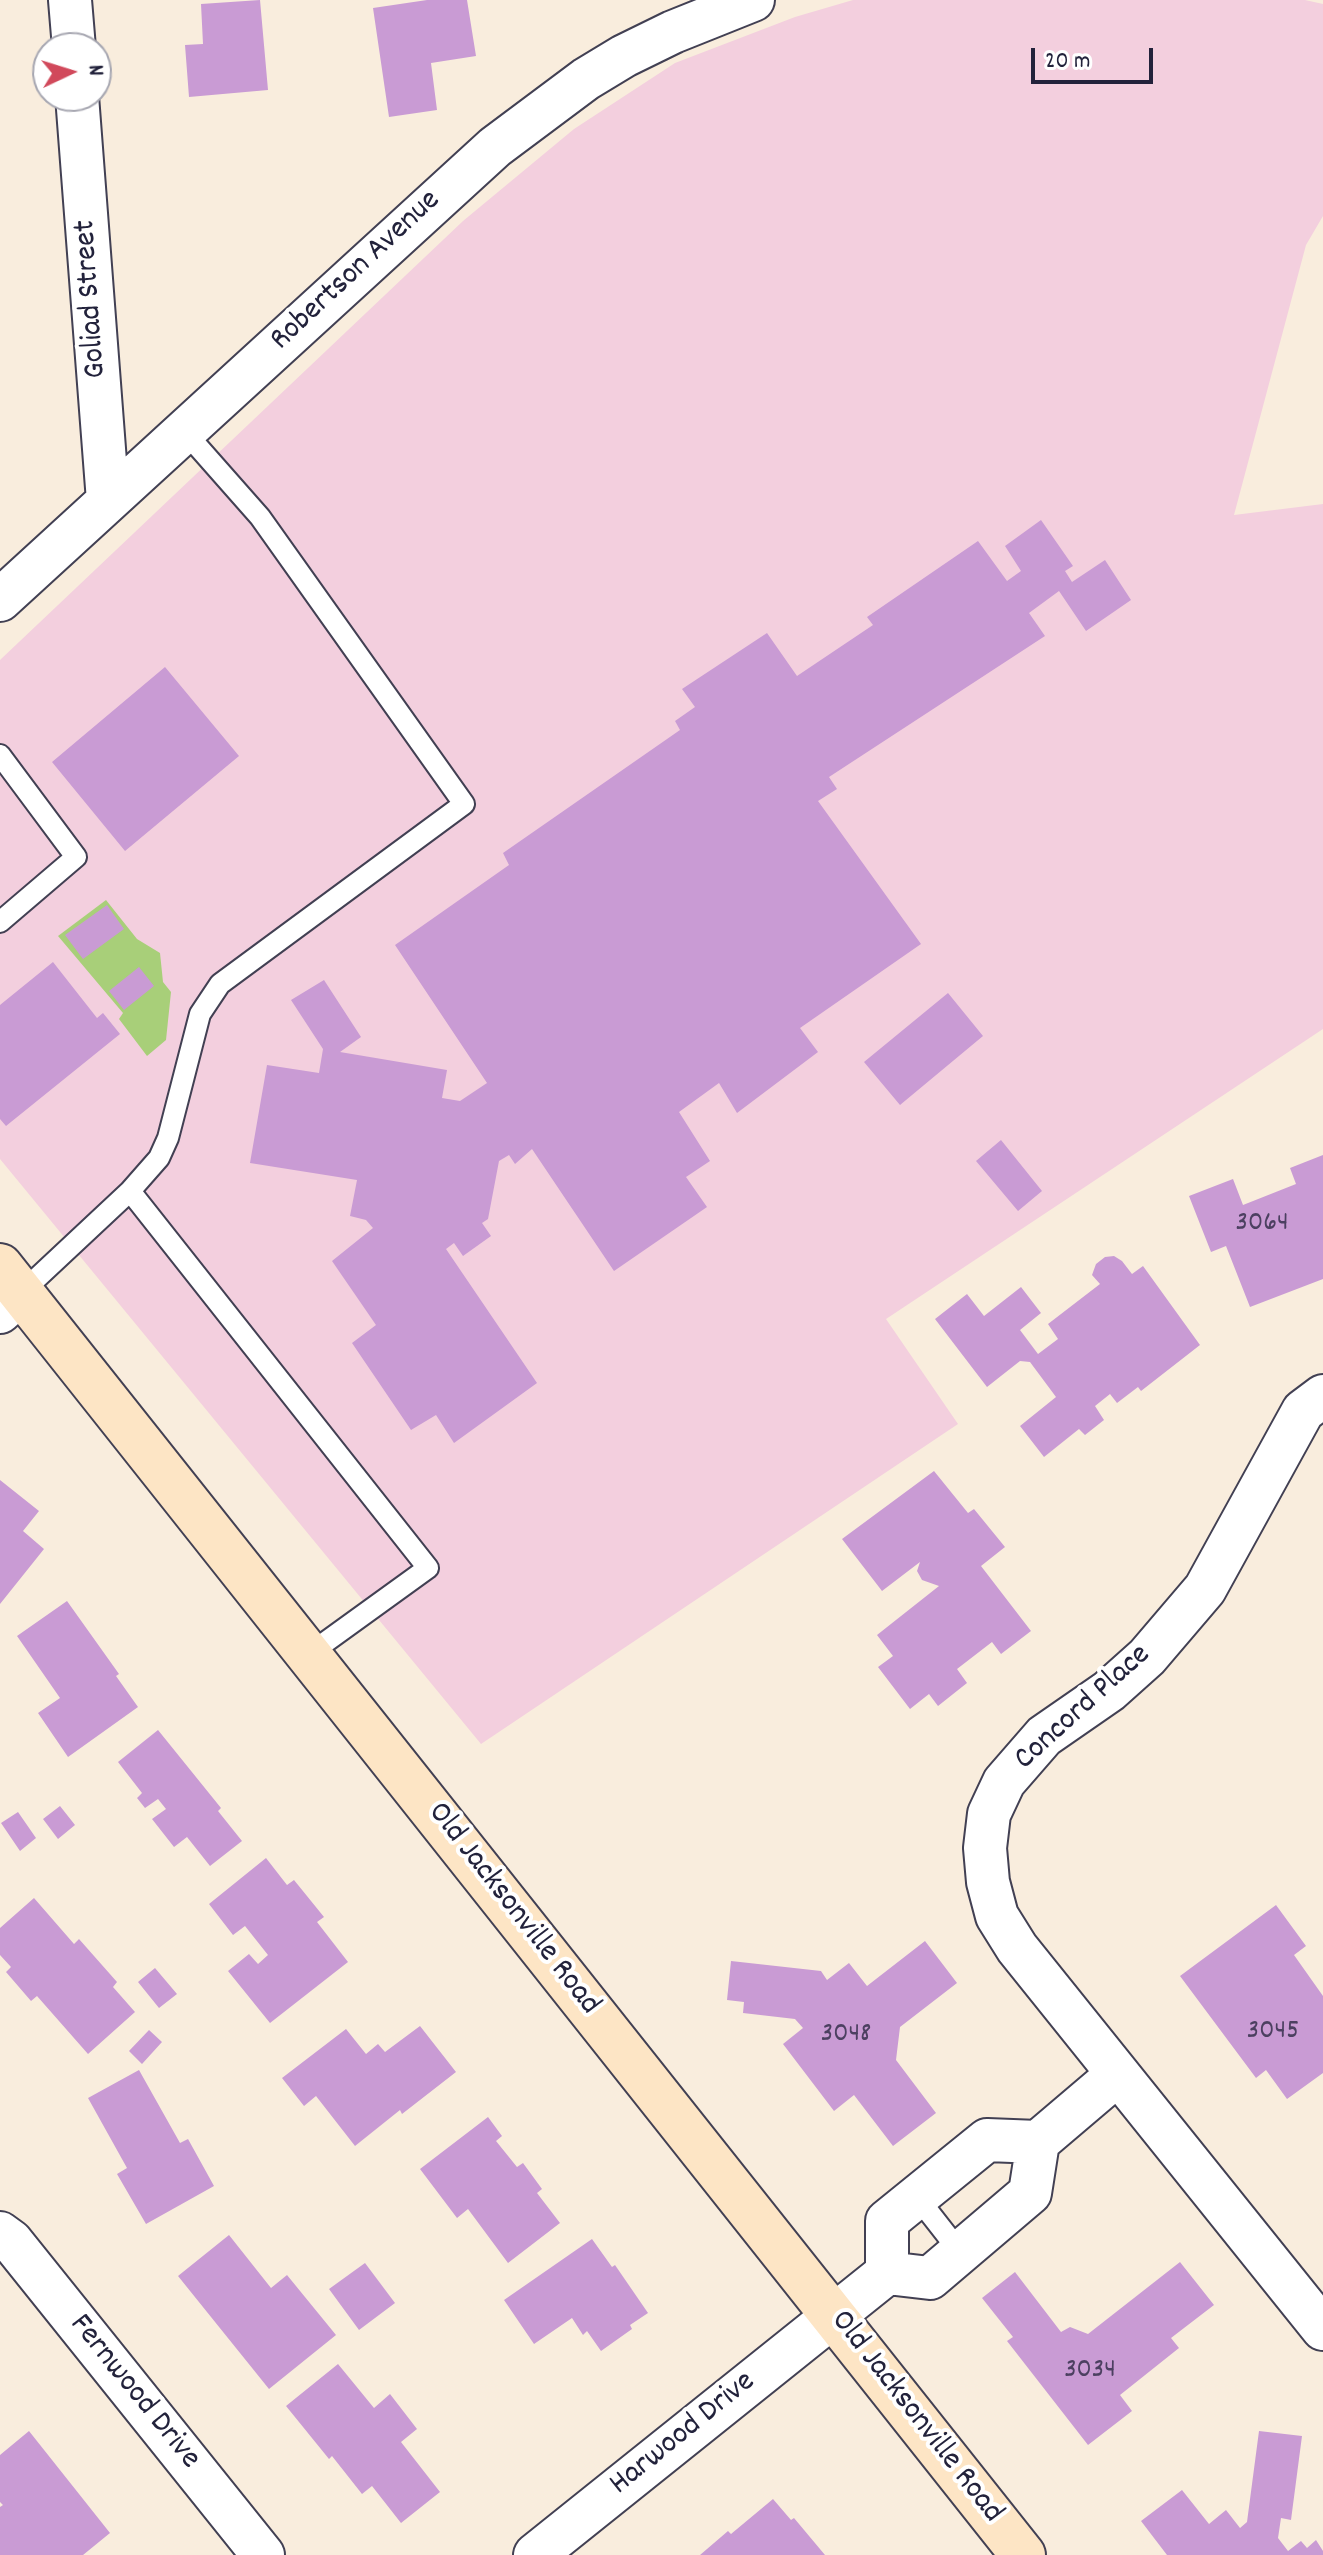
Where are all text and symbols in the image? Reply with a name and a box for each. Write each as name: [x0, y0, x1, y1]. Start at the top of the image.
north arrow: [32, 32, 112, 112]
scale bar: [1035, 32, 1157, 82]
text: 20 m: [1045, 45, 1091, 79]
text: N: [79, 64, 110, 77]
street label: Robertson Avenue: [264, 183, 450, 361]
street label: Goliad Street: [68, 218, 118, 380]
house number: 3064: [1235, 1208, 1289, 1242]
street label: Concord Place: [1008, 1638, 1160, 1780]
street label: Old Jacksonville Road: [417, 1796, 607, 2024]
house number: 3045: [1247, 2016, 1299, 2050]
house number: 3048: [821, 2019, 871, 2053]
street label: Old Jacksonville Road: [820, 2304, 1010, 2532]
street label: Fernwood Drive: [59, 2308, 207, 2478]
house number: 3034: [1064, 2355, 1116, 2389]
street label: Harwood Drive: [603, 2365, 765, 2505]

